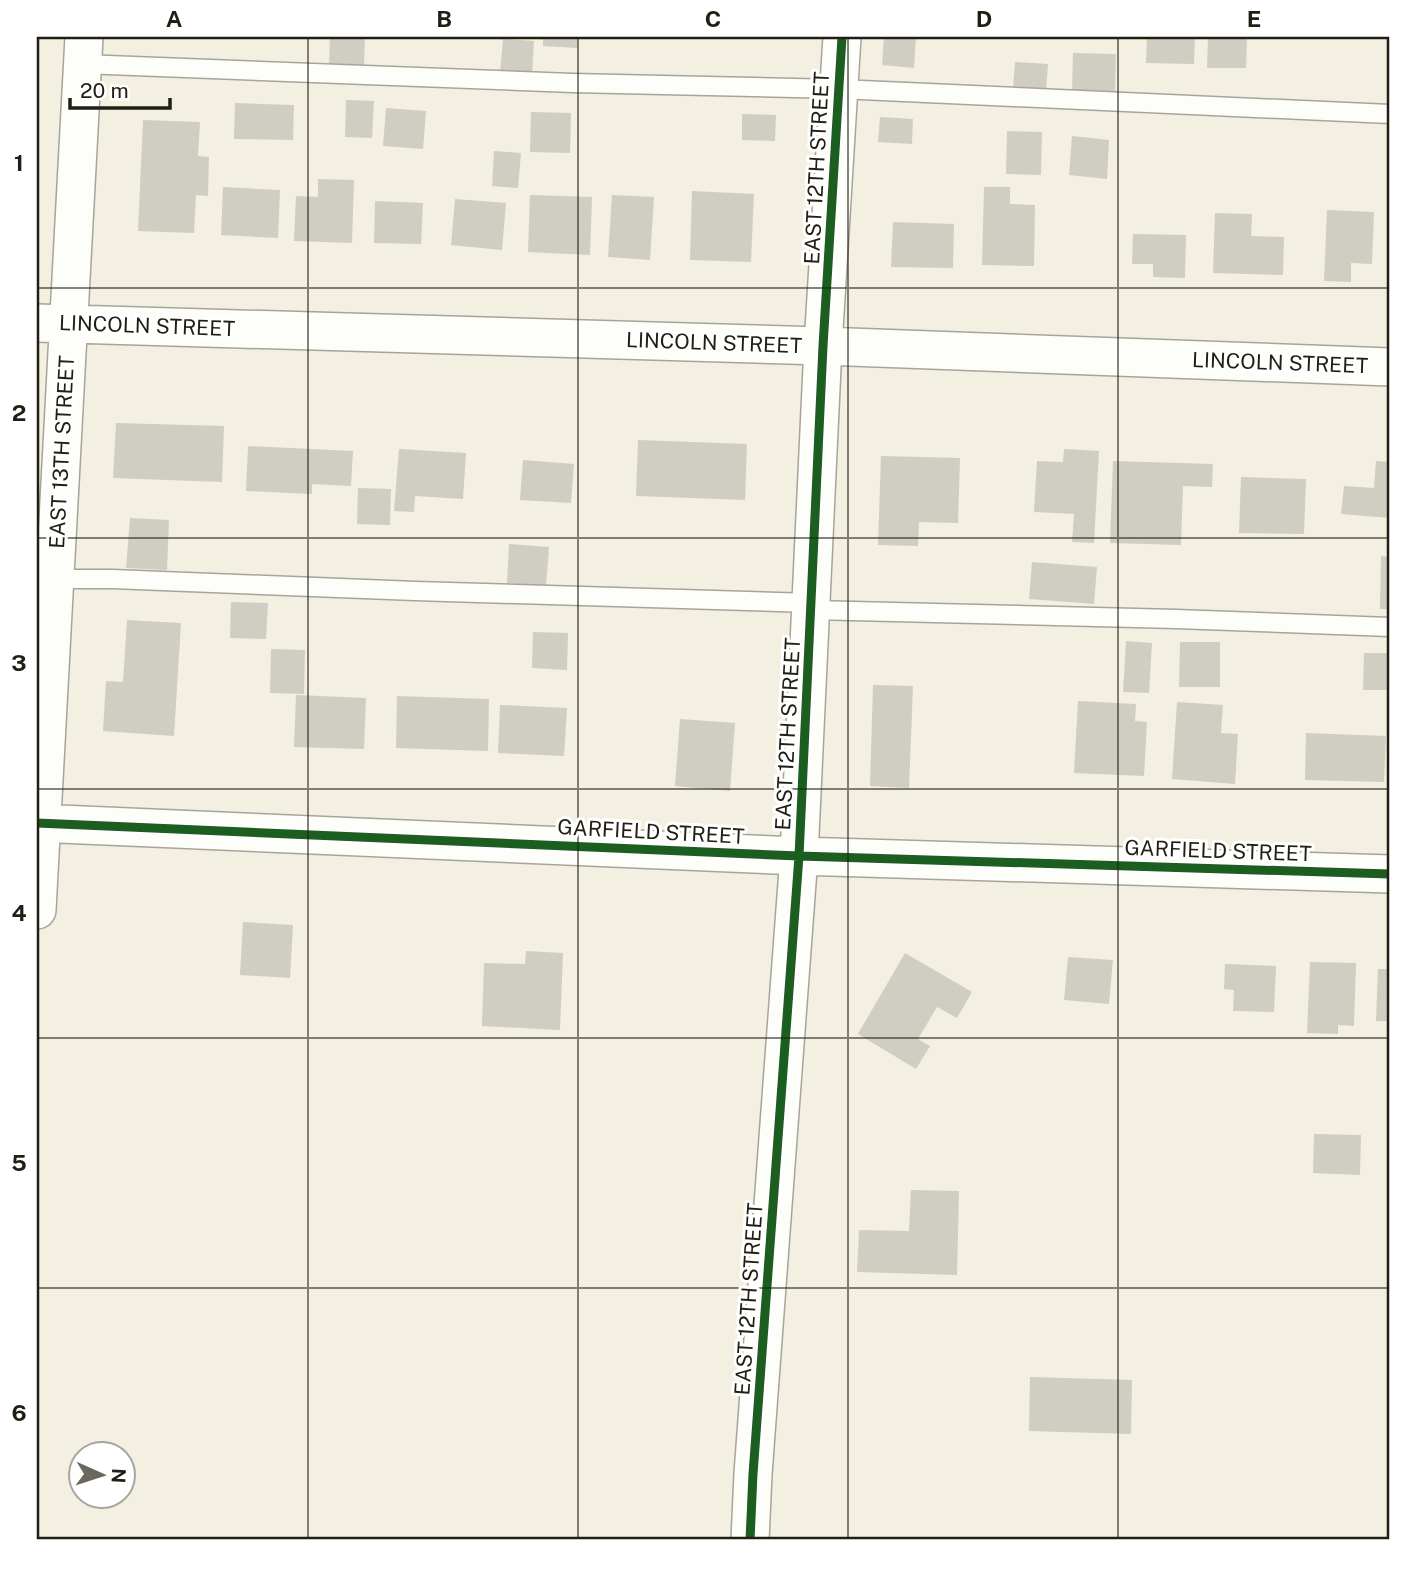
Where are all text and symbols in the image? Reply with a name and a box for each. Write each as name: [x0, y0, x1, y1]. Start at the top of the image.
text: A: [166, 5, 183, 32]
text: B: [436, 5, 452, 32]
text: C: [705, 5, 721, 32]
text: D: [976, 5, 992, 32]
text: E: [1247, 5, 1261, 32]
scale bar: [70, 66, 170, 110]
street label: EAST 12TH STREET: [799, 71, 834, 265]
text: 20 m: [80, 78, 129, 103]
text: 1: [14, 149, 24, 176]
street label: LINCOLN STREET: [59, 310, 236, 341]
street label: LINCOLN STREET: [626, 327, 803, 358]
street label: LINCOLN STREET: [1192, 347, 1369, 378]
street label: EAST 13TH STREET: [44, 355, 79, 549]
text: 2: [12, 399, 26, 426]
street label: EAST 12TH STREET: [770, 637, 805, 831]
text: 3: [11, 649, 27, 676]
street label: GARFIELD STREET: [557, 814, 745, 849]
street label: GARFIELD STREET: [1124, 835, 1312, 866]
text: 4: [11, 899, 27, 926]
text: 5: [11, 1149, 27, 1176]
street label: EAST 12TH STREET: [729, 1202, 768, 1396]
text: 6: [11, 1399, 27, 1426]
north arrow: [66, 1440, 136, 1510]
text: N: [108, 1468, 130, 1484]

